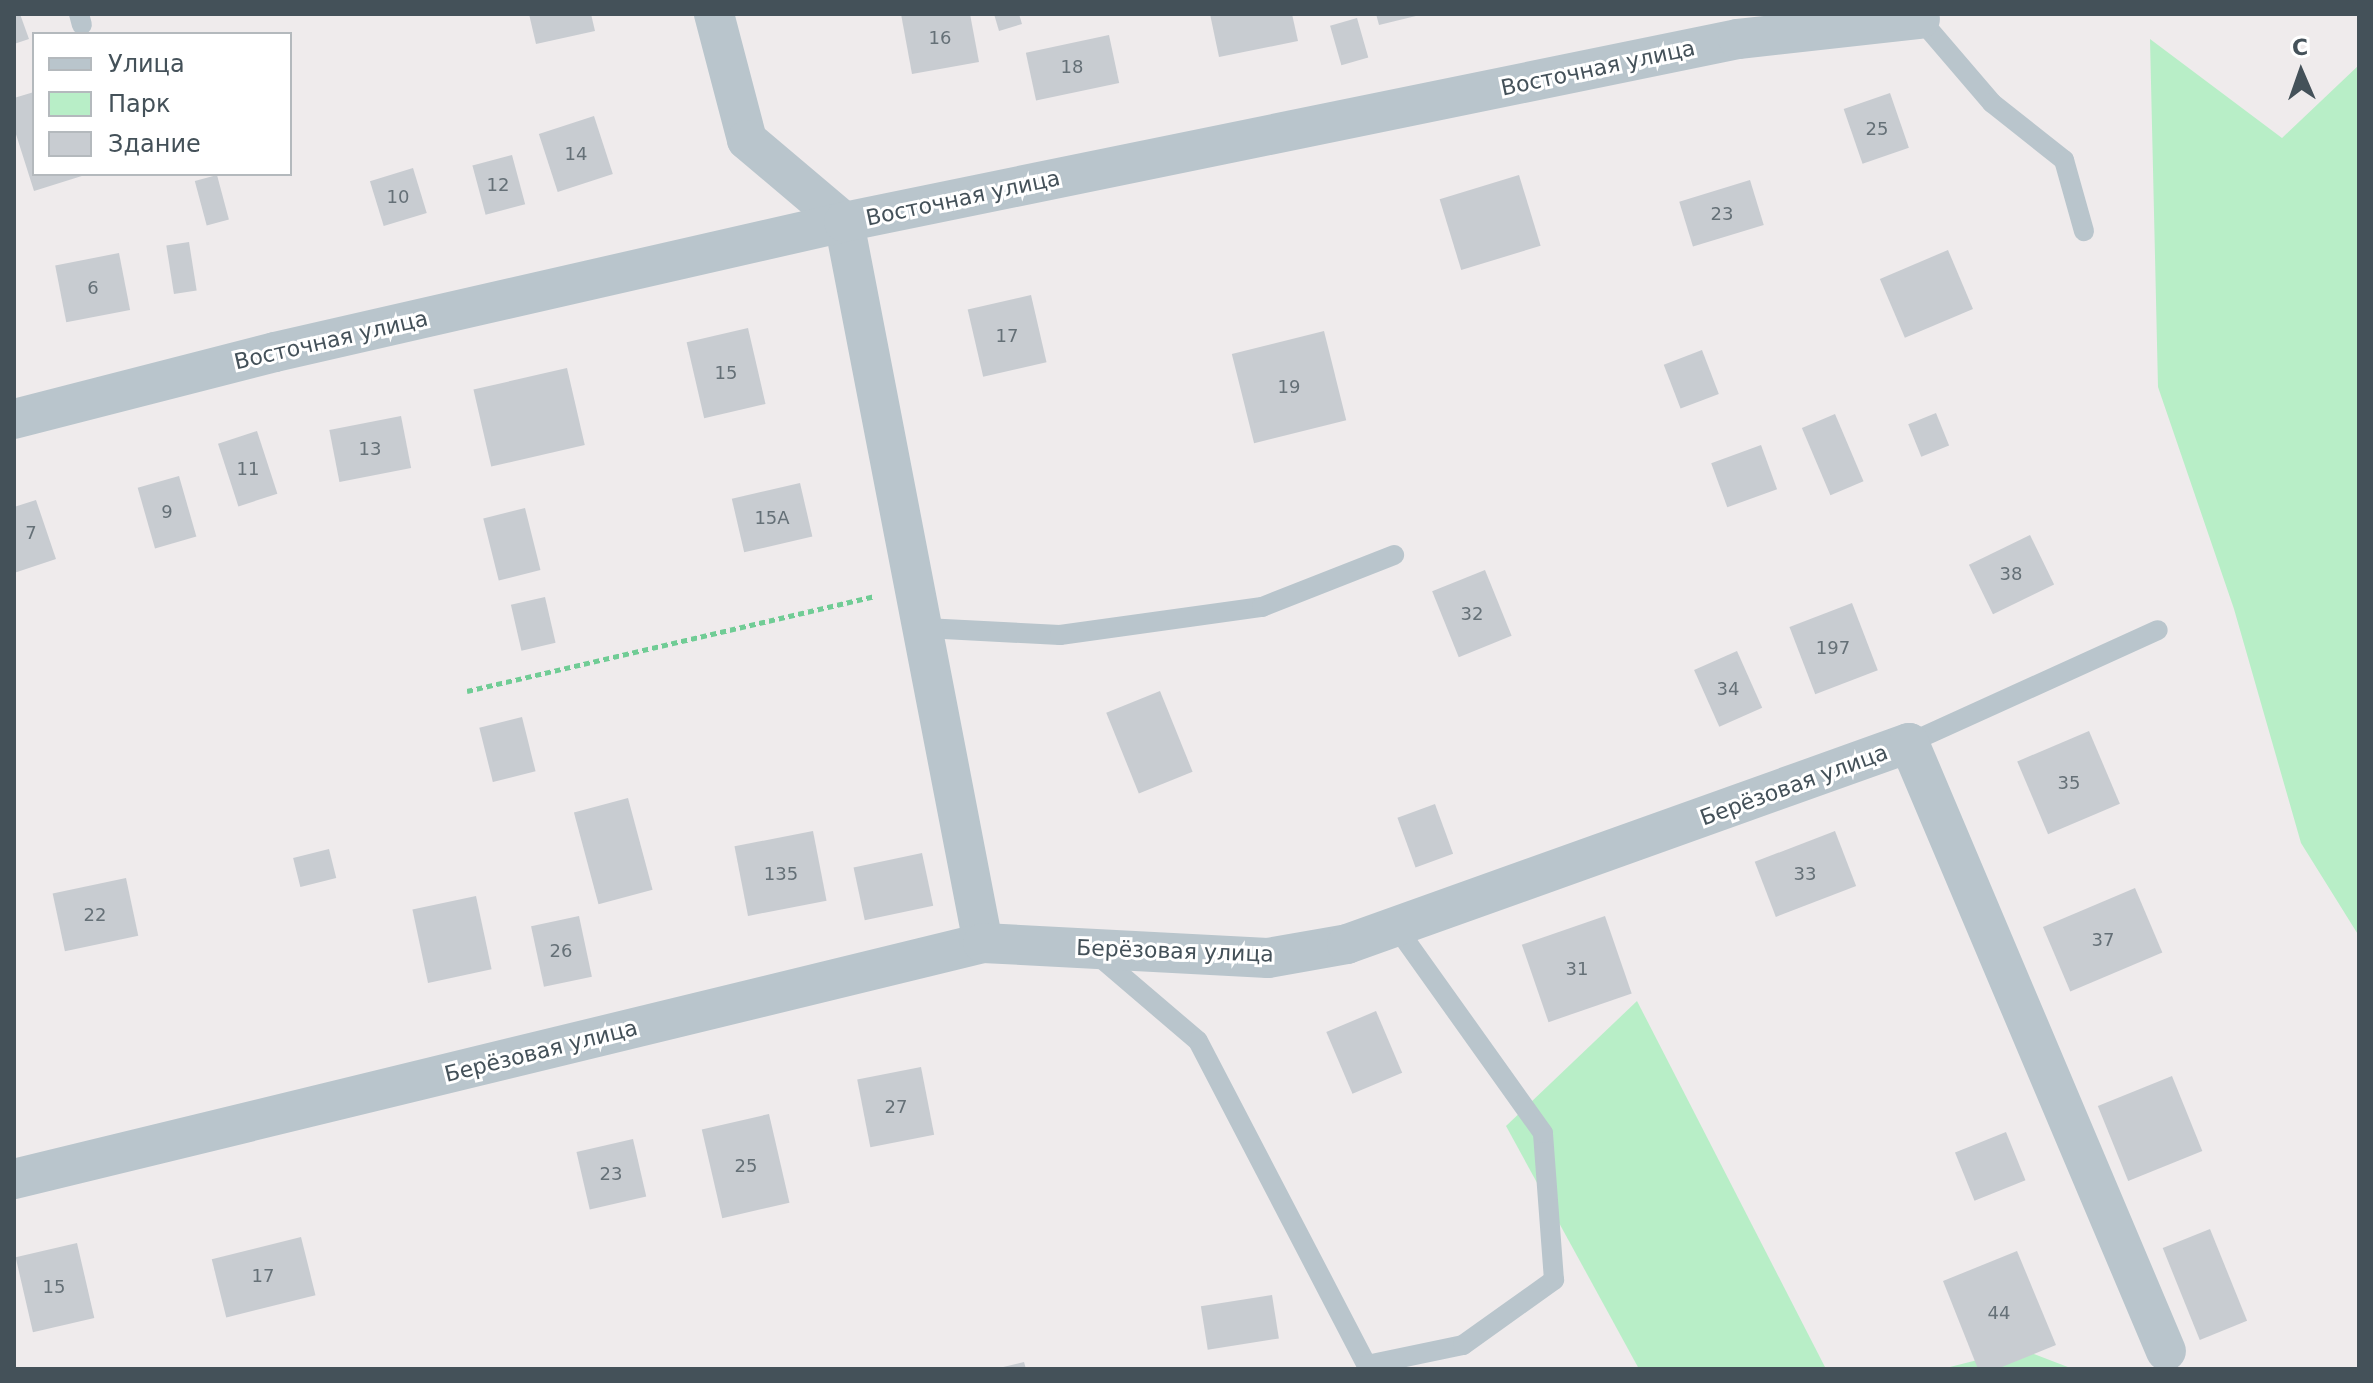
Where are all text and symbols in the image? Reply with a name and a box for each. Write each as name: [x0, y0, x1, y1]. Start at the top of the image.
house number: 16: [929, 27, 951, 49]
legend: [32, 32, 292, 176]
north arrow: [2261, 32, 2341, 112]
street label: Восточная улица: [1498, 35, 1698, 101]
text: С: [2292, 35, 2309, 60]
text: Улица: [108, 50, 185, 78]
house number: 18: [1061, 56, 1083, 78]
text: Парк: [108, 90, 170, 118]
house number: 25: [1866, 118, 1888, 140]
text: Здание: [108, 130, 201, 158]
house number: 14: [565, 143, 587, 165]
street label: Восточная улица: [863, 165, 1063, 231]
house number: 12: [487, 174, 509, 196]
house number: 10: [387, 186, 409, 208]
house number: 23: [1711, 203, 1733, 225]
house number: 6: [87, 277, 99, 299]
street label: Восточная улица: [232, 305, 430, 375]
house number: 17: [996, 325, 1018, 347]
house number: 15: [715, 362, 737, 384]
house number: 19: [1278, 376, 1300, 398]
house number: 13: [359, 438, 381, 460]
house number: 11: [237, 458, 259, 480]
house number: 9: [161, 501, 173, 523]
house number: 15А: [754, 507, 790, 529]
house number: 7: [25, 522, 37, 544]
house number: 38: [2000, 563, 2022, 585]
house number: 32: [1461, 603, 1483, 625]
house number: 197: [1816, 637, 1850, 659]
house number: 34: [1717, 678, 1739, 700]
street label: Берёзовая улица: [1697, 739, 1891, 831]
house number: 35: [2058, 772, 2080, 794]
house number: 135: [764, 863, 798, 885]
house number: 33: [1794, 863, 1816, 885]
house number: 22: [84, 904, 106, 926]
house number: 37: [2092, 929, 2114, 951]
street label: Берёзовая улица: [1076, 934, 1274, 968]
house number: 26: [550, 940, 572, 962]
house number: 31: [1566, 958, 1588, 980]
street label: Берёзовая улица: [442, 1014, 640, 1088]
house number: 27: [885, 1096, 907, 1118]
house number: 25: [735, 1155, 757, 1177]
house number: 23: [600, 1163, 622, 1185]
house number: 17: [252, 1265, 274, 1287]
house number: 15: [43, 1276, 65, 1298]
house number: 44: [1988, 1302, 2010, 1324]

